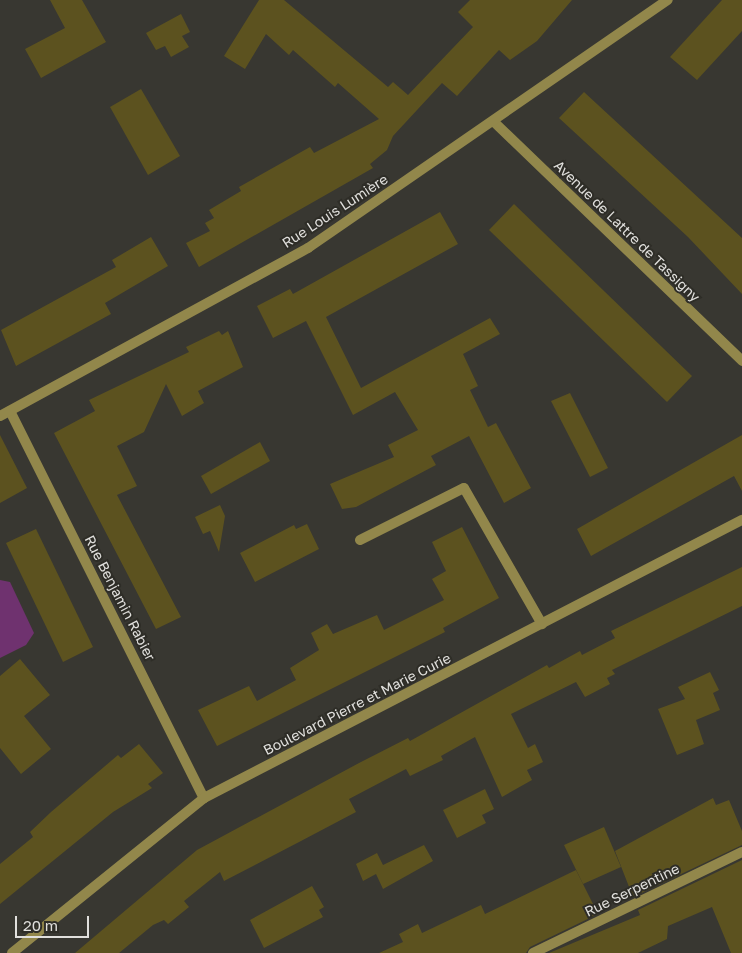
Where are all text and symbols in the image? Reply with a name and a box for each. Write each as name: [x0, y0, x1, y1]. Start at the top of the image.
street label: Avenue de Lattre de Tassigny: [551, 157, 703, 305]
street label: Rue Louis Lumière: [279, 171, 391, 251]
street label: Rue Benjamin Rabier: [81, 532, 159, 664]
street label: Boulevard Pierre et Marie Curie: [261, 649, 453, 759]
street label: Rue Serpentine: [582, 860, 682, 920]
scale bar: [18, 906, 91, 938]
text: 20 m: [23, 916, 58, 934]

